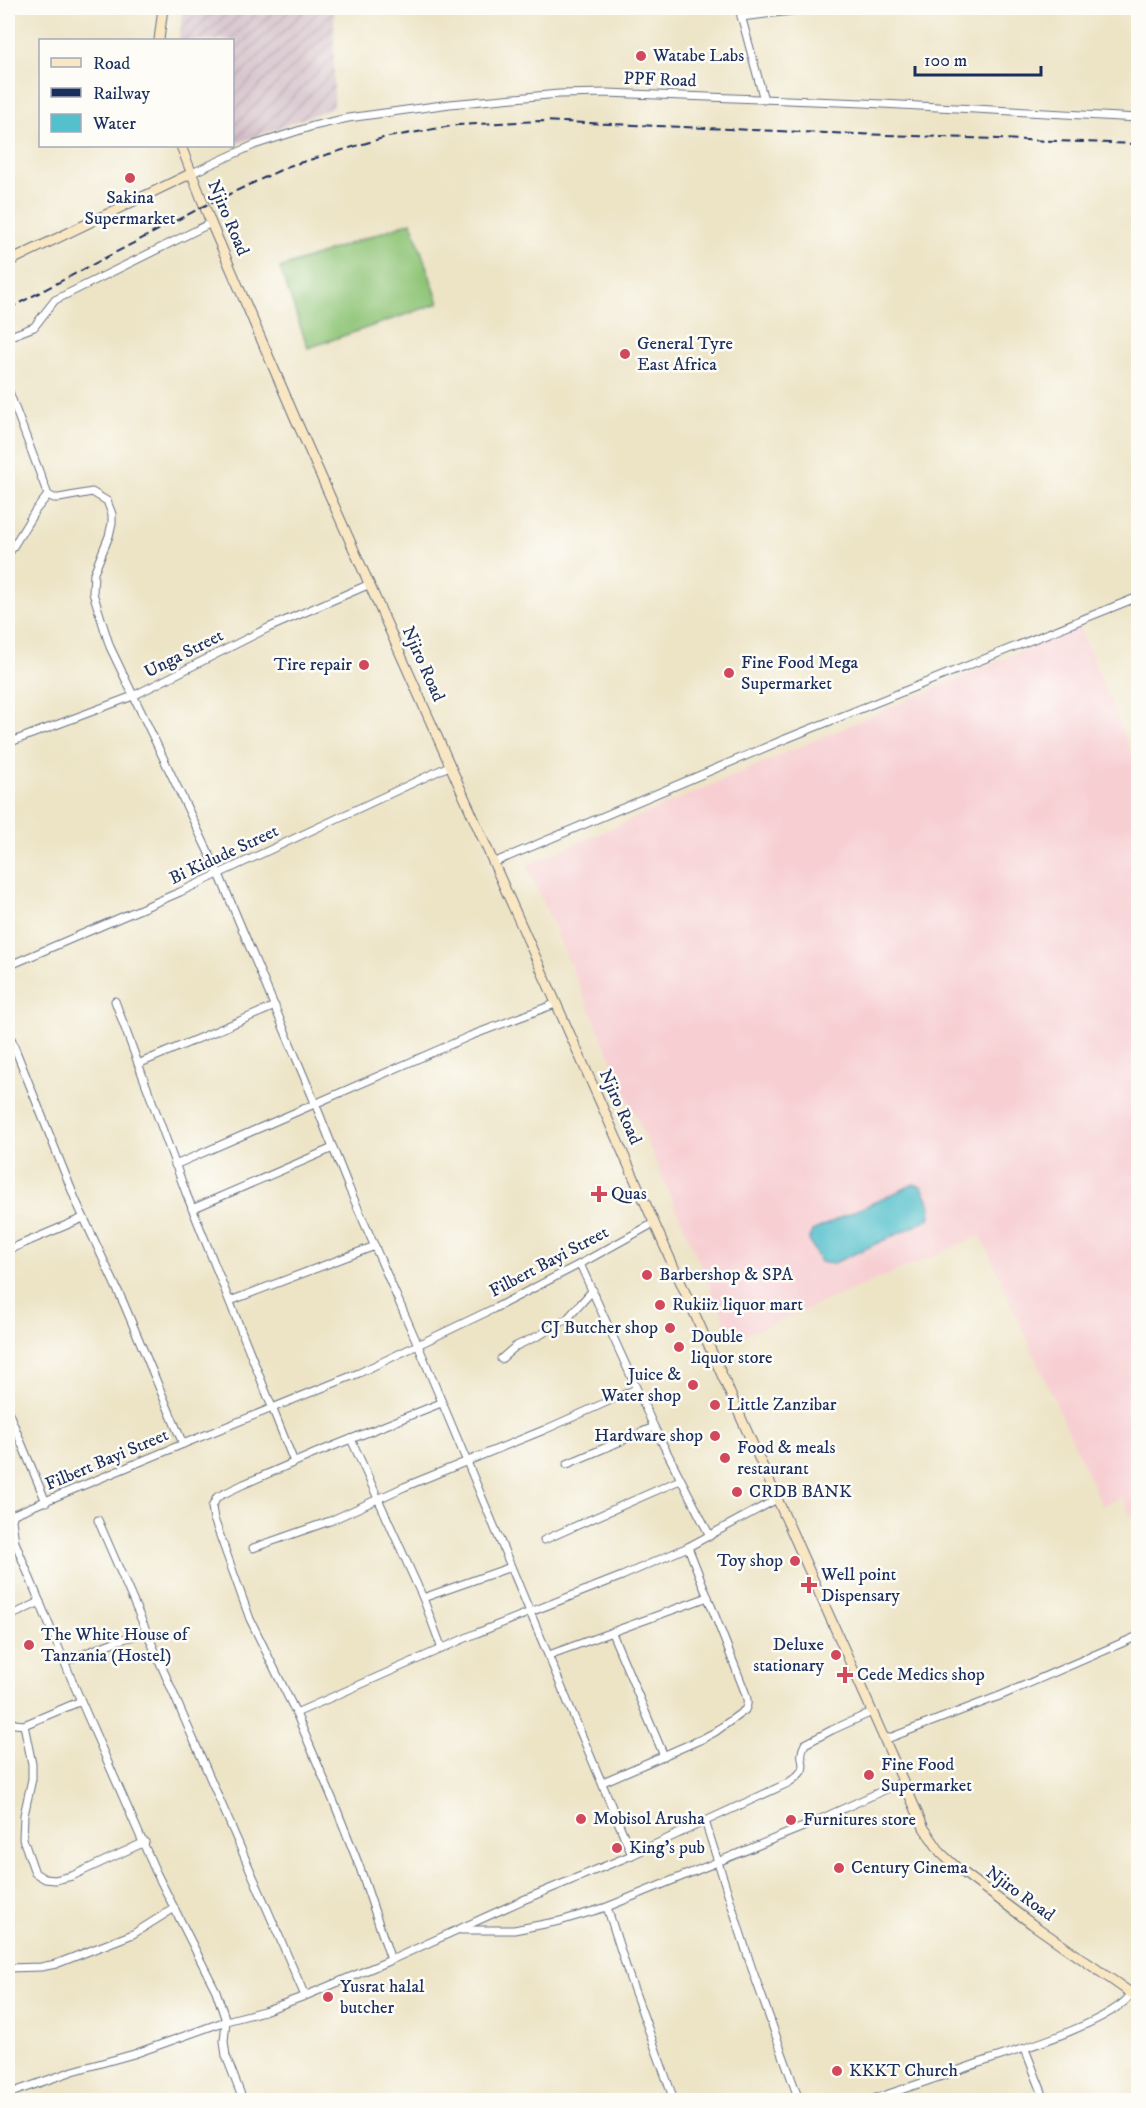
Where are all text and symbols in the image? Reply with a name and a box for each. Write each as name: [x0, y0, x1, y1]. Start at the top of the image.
legend: [39, 39, 234, 147]
scale bar: [915, 39, 1041, 77]
place label: Watabe Labs: [652, 45, 744, 67]
marker: Watabe Labs: [634, 49, 648, 63]
text: 100 m: [924, 50, 967, 72]
text: Road: [93, 53, 130, 75]
street label: PPF Road: [623, 68, 697, 92]
text: Railway: [93, 83, 151, 105]
text: Water: [92, 113, 136, 135]
marker: Sakina Supermarket: [123, 171, 137, 185]
street label: Njiro Road: [202, 177, 254, 259]
place label: Sakina Supermarket: [84, 187, 176, 230]
place label: General Tyre East Africa: [637, 333, 733, 376]
marker: General Tyre East Africa: [618, 347, 632, 361]
street label: Njiro Road: [397, 623, 449, 705]
street label: Unga Street: [141, 625, 227, 683]
place label: Fine Food Mega Supermarket: [741, 652, 859, 695]
place label: Tire repair: [274, 654, 352, 676]
marker: Tire repair: [357, 658, 371, 672]
marker: Fine Food Mega Supermarket: [722, 666, 736, 680]
street label: Bi Kidude Street: [166, 820, 282, 890]
street label: Njiro Road: [594, 1066, 646, 1148]
place label: Quas: [611, 1183, 647, 1205]
marker: Quas: [592, 1187, 606, 1201]
street label: Filbert Bayi Street: [486, 1221, 613, 1303]
place label: Barbershop & SPA: [659, 1264, 793, 1286]
marker: Barbershop & SPA: [640, 1268, 654, 1282]
place label: Rukiiz liquor mart: [672, 1294, 803, 1316]
marker: Rukiiz liquor mart: [653, 1298, 667, 1312]
place label: CJ Butcher shop: [541, 1317, 658, 1339]
marker: CJ Butcher shop: [663, 1321, 677, 1335]
place label: Double liquor store: [691, 1326, 773, 1369]
marker: Double liquor store: [672, 1340, 686, 1354]
place label: Juice & Water shop: [600, 1364, 681, 1407]
marker: Juice & Water shop: [686, 1378, 700, 1392]
place label: Little Zanzibar: [727, 1394, 837, 1416]
marker: Little Zanzibar: [708, 1398, 722, 1412]
street label: Filbert Bayi Street: [42, 1424, 172, 1496]
place label: Hardware shop: [594, 1425, 703, 1447]
marker: Hardware shop: [708, 1429, 722, 1443]
place label: Food & meals restaurant: [737, 1437, 835, 1480]
marker: Food & meals restaurant: [718, 1451, 732, 1465]
place label: CRDB BANK: [749, 1481, 852, 1503]
marker: CRDB BANK: [730, 1485, 744, 1499]
place label: Toy shop: [717, 1550, 783, 1572]
marker: Toy shop: [788, 1554, 802, 1568]
place label: Well point Dispensary: [820, 1564, 900, 1607]
marker: Well point Dispensary: [802, 1578, 816, 1592]
place label: The White House of Tanzania (Hostel): [41, 1624, 191, 1667]
place label: Deluxe stationary: [753, 1634, 824, 1677]
marker: The White House of Tanzania (Hostel): [22, 1638, 36, 1652]
marker: Deluxe stationary: [829, 1648, 843, 1662]
place label: Cede Medics shop: [857, 1664, 985, 1686]
marker: Cede Medics shop: [838, 1668, 852, 1682]
place label: Fine Food Supermarket: [881, 1754, 972, 1797]
marker: Fine Food Supermarket: [862, 1768, 876, 1782]
place label: Mobisol Arusha: [593, 1808, 705, 1830]
place label: Furnitures store: [803, 1809, 916, 1831]
marker: Mobisol Arusha: [574, 1812, 588, 1826]
marker: Furnitures store: [784, 1813, 798, 1827]
place label: King's pub: [629, 1837, 705, 1859]
marker: King's pub: [610, 1841, 624, 1855]
place label: Century Cinema: [851, 1857, 968, 1879]
marker: Century Cinema: [832, 1861, 846, 1875]
street label: Njiro Road: [981, 1862, 1059, 1926]
place label: Yusrat halal butcher: [340, 1976, 425, 2019]
marker: Yusrat halal butcher: [321, 1990, 335, 2004]
place label: KKKT Church: [849, 2060, 959, 2082]
marker: KKKT Church: [830, 2064, 844, 2078]

